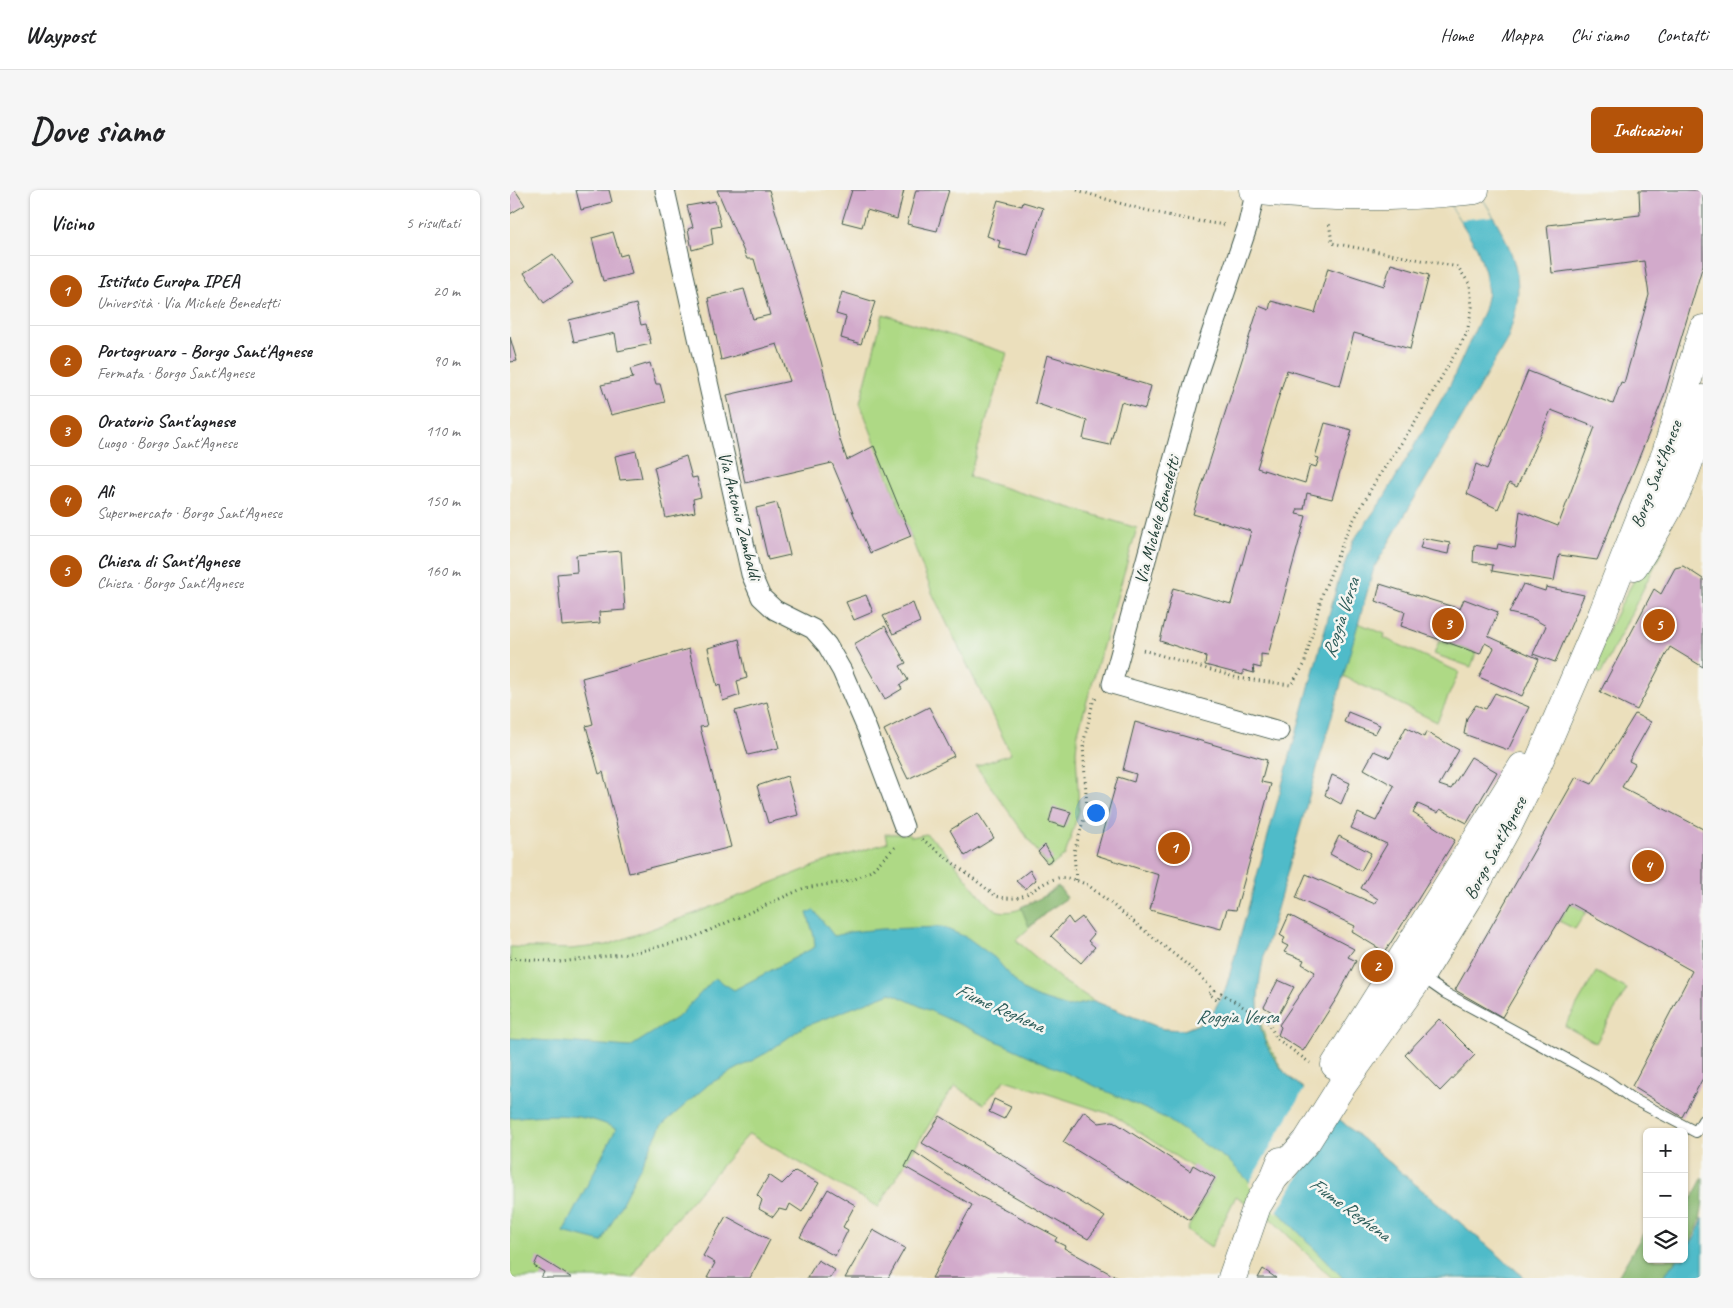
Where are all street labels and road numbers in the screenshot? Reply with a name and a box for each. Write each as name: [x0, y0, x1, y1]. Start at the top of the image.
street label: Borgo Sant'Agnese: [1625, 416, 1687, 531]
street label: Via Antonio Zambaldi: [713, 450, 767, 585]
street label: Via Michele Benedetti: [1129, 451, 1185, 586]
street label: Borgo Sant'Agnese: [1459, 792, 1532, 903]

